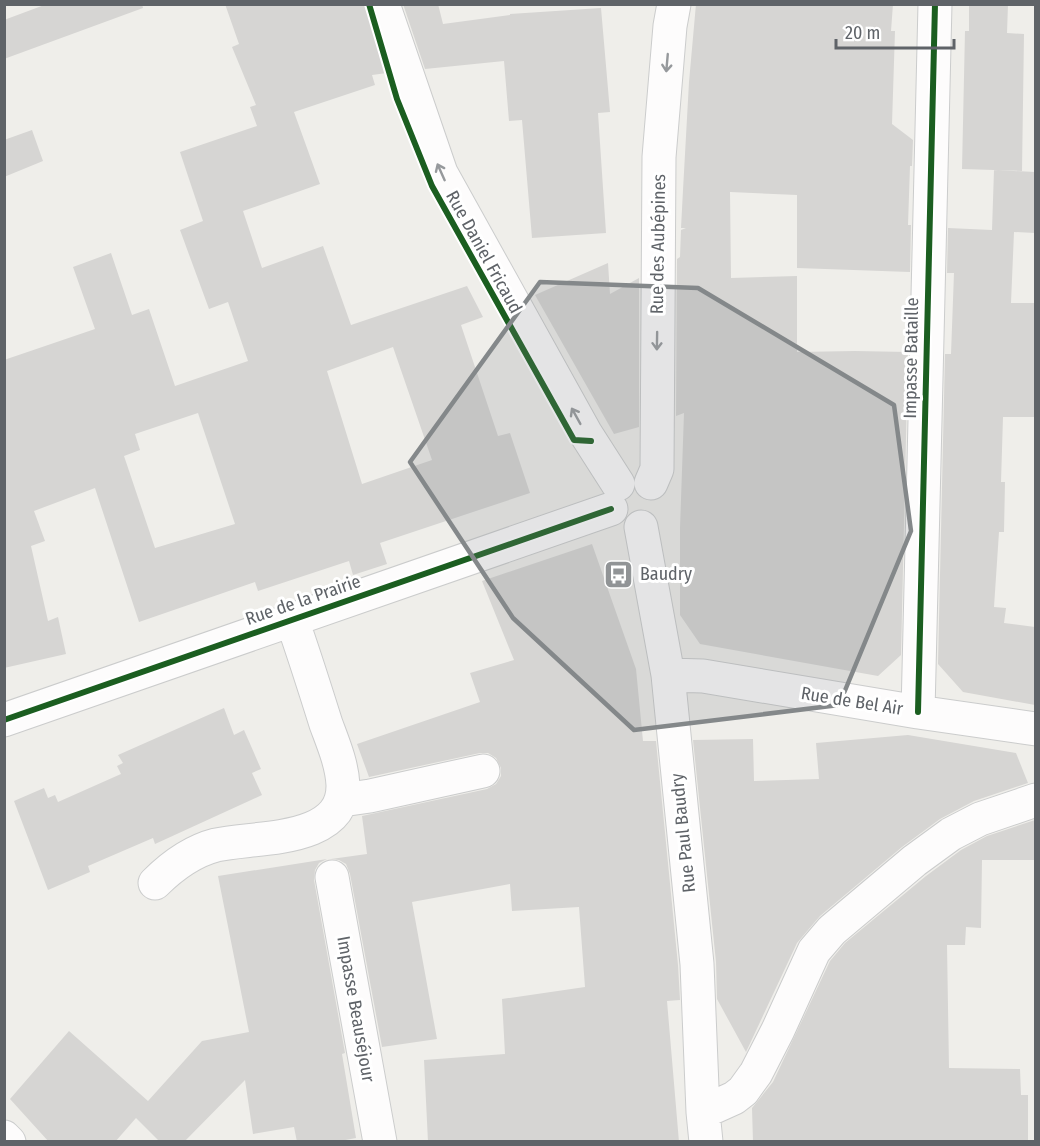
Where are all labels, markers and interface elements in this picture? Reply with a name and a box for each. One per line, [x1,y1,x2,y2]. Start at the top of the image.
scale bar [836,12,954,50]
text: 20 m [845,22,880,44]
one-way arrow [661,52,672,72]
one-way arrow [435,163,446,182]
street label: Rue des Aubépines [646,173,670,314]
street label: Rue Daniel Fricaud [441,187,527,317]
street label: Impasse Bataille [899,297,923,419]
one-way arrow [651,331,663,351]
one-way arrow [570,408,582,425]
bus stop icon: Baudry [603,558,635,590]
place label: Baudry [640,563,692,585]
street label: Rue de la Prairie [242,570,364,630]
street label: Rue de Bel Air [799,682,905,720]
street label: Rue Paul Baudry [666,772,700,894]
street label: Impasse Beauséjour [332,934,380,1085]

